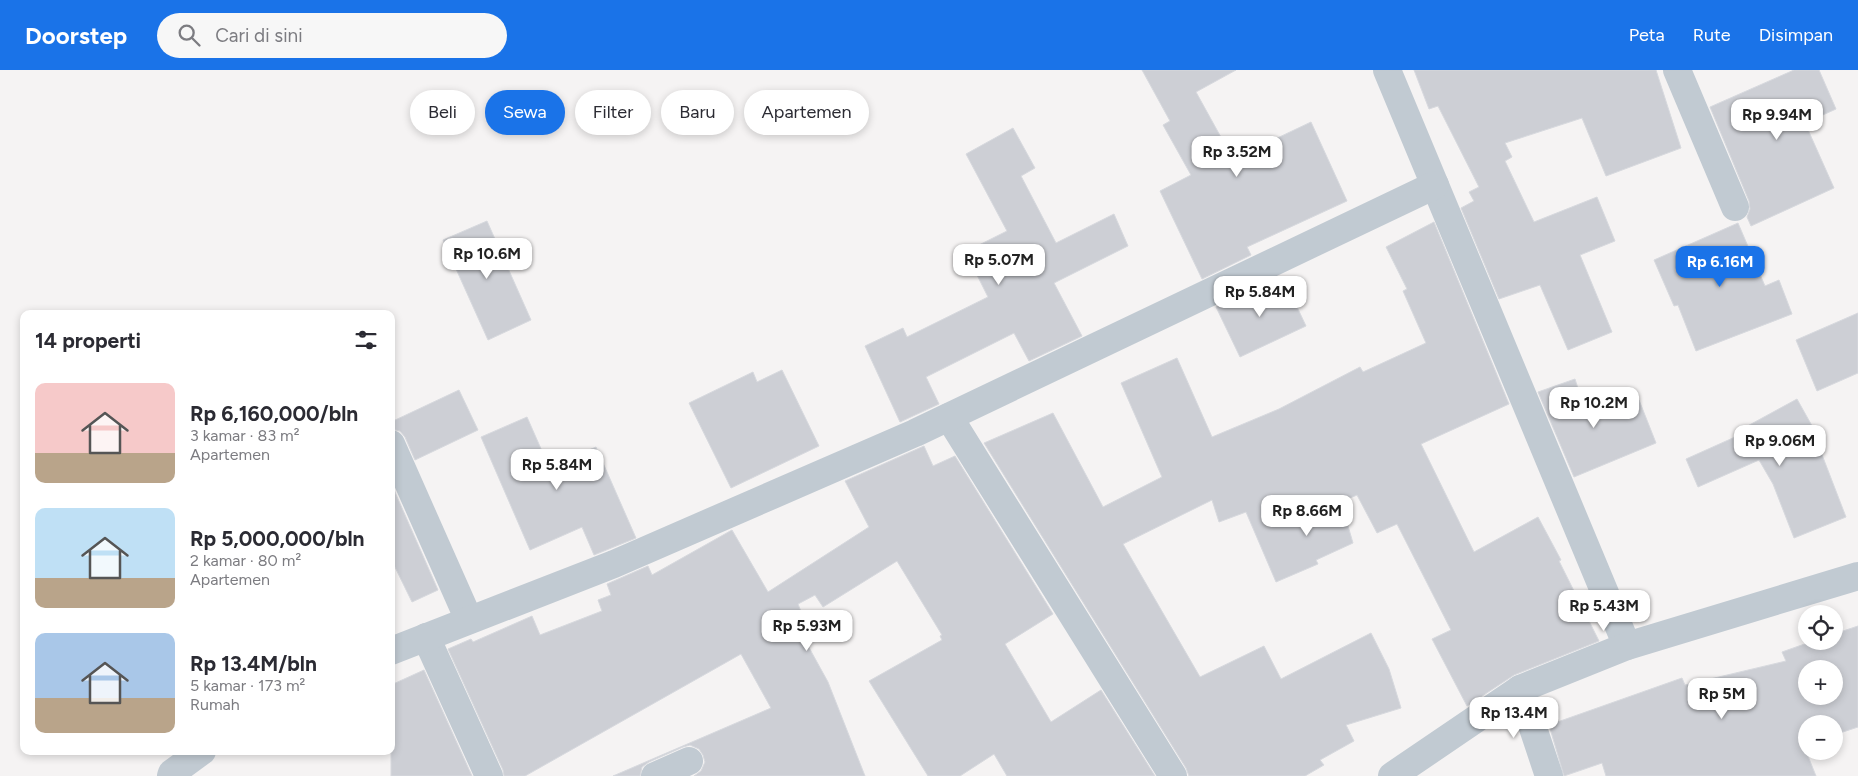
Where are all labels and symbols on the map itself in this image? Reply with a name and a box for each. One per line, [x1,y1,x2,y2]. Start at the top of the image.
pin: Rp 9.94M [1725,98,1829,141]
pin: Rp 3.52M [1185,136,1289,178]
pin: Rp 10.6M [435,238,539,280]
pin: Rp 5.07M [947,244,1051,286]
pin: Rp 6.16M [1668,246,1772,288]
pin: Rp 5.84M [1208,276,1312,318]
pin: Rp 10.2M [1542,386,1646,429]
pin: Rp 9.06M [1728,424,1832,467]
pin: Rp 5.84M [505,448,609,491]
pin: Rp 8.66M [1255,494,1359,537]
pin: Rp 5.43M [1552,590,1656,632]
pin: Rp 5.93M [755,610,859,652]
pin: Rp 5M [1687,678,1757,720]
pin: Rp 13.4M [1462,696,1566,739]

